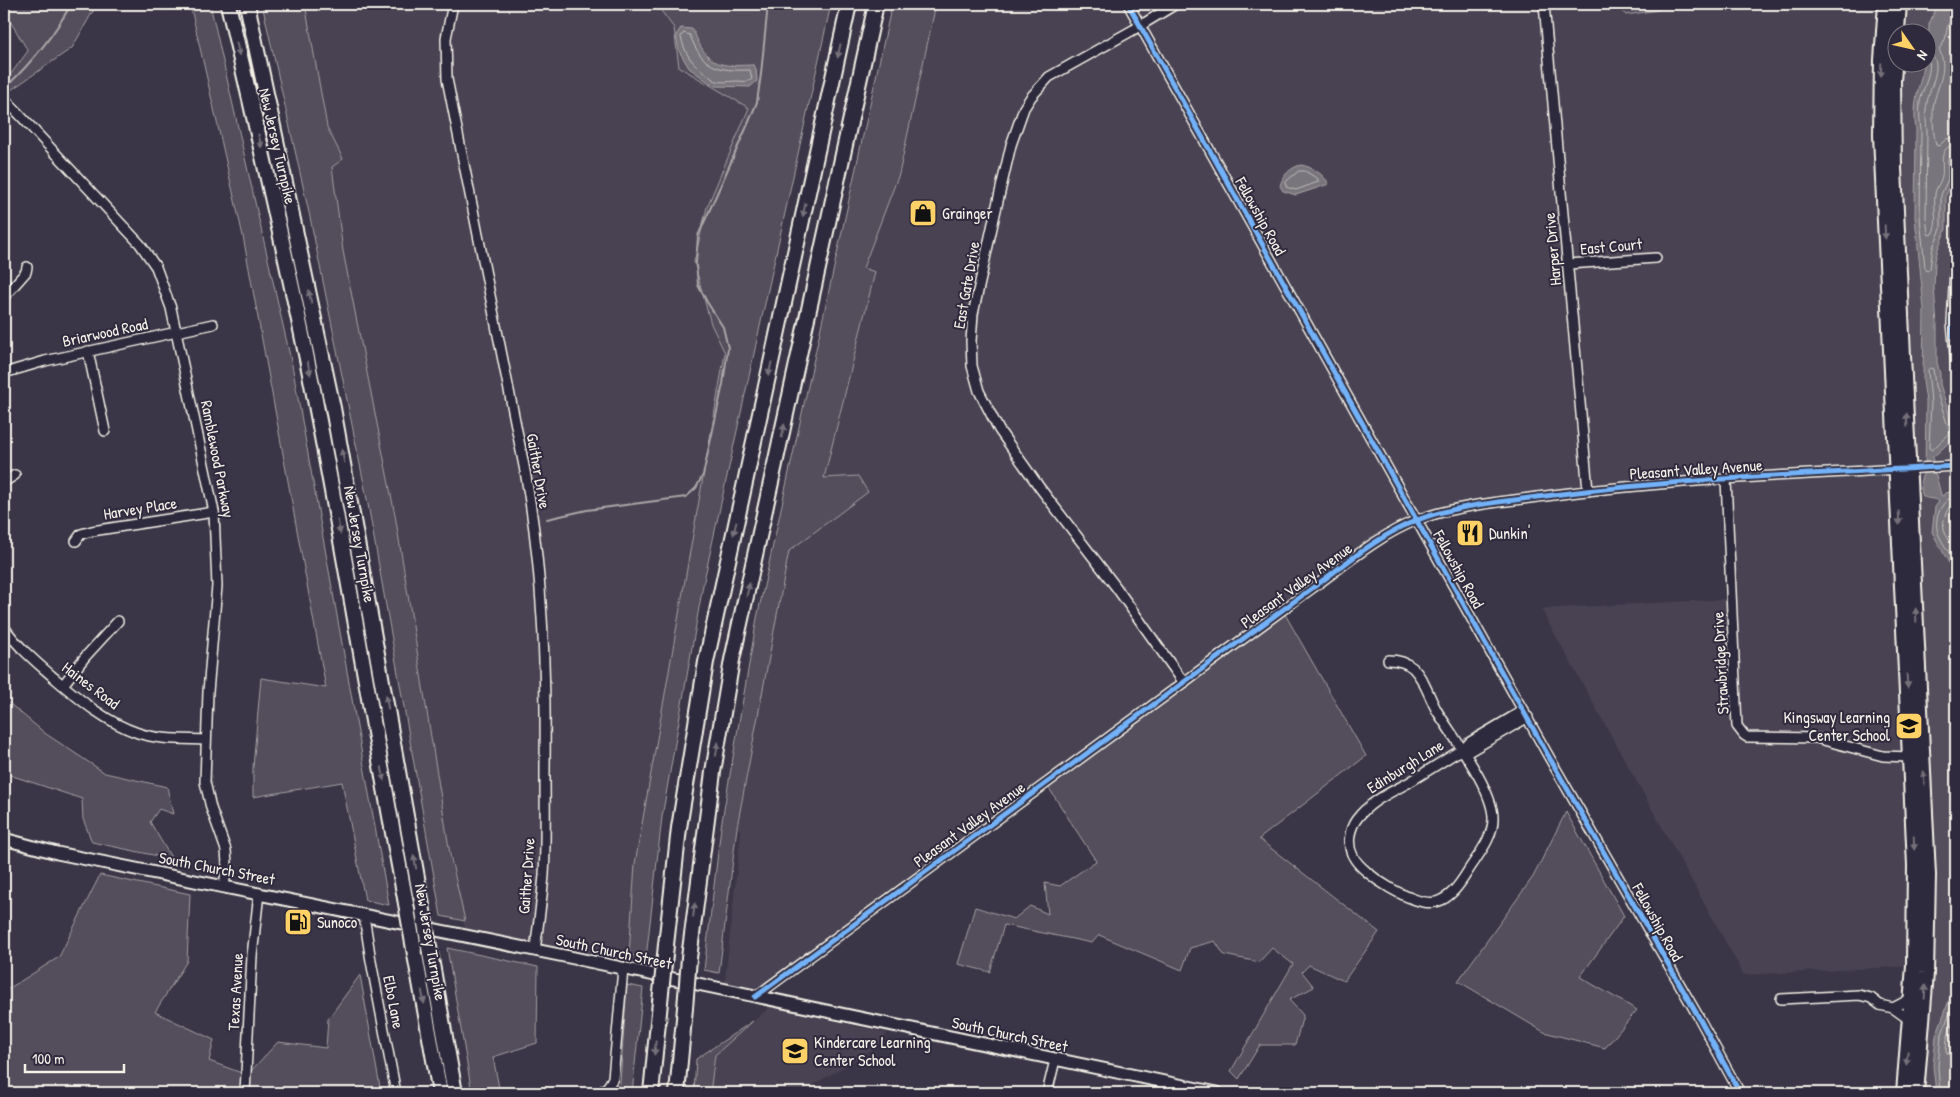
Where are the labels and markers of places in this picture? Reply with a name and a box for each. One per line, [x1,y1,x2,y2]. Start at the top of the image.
shop icon: Grainger [908,198,938,228]
place label: Grainger [942,202,993,224]
restaurant icon: Dunkin' [1455,518,1485,548]
place label: Dunkin' [1489,522,1530,544]
place label: Kingsway Learning Center School [1783,706,1891,746]
school or university icon: Kingsway Learning Center School [1894,711,1924,741]
fuel station icon: Sunoco [283,907,313,937]
place label: Sunoco [317,911,358,933]
place label: Kindercare Learning Center School [814,1031,931,1071]
school or university icon: Kindercare Learning Center School [780,1036,810,1066]

